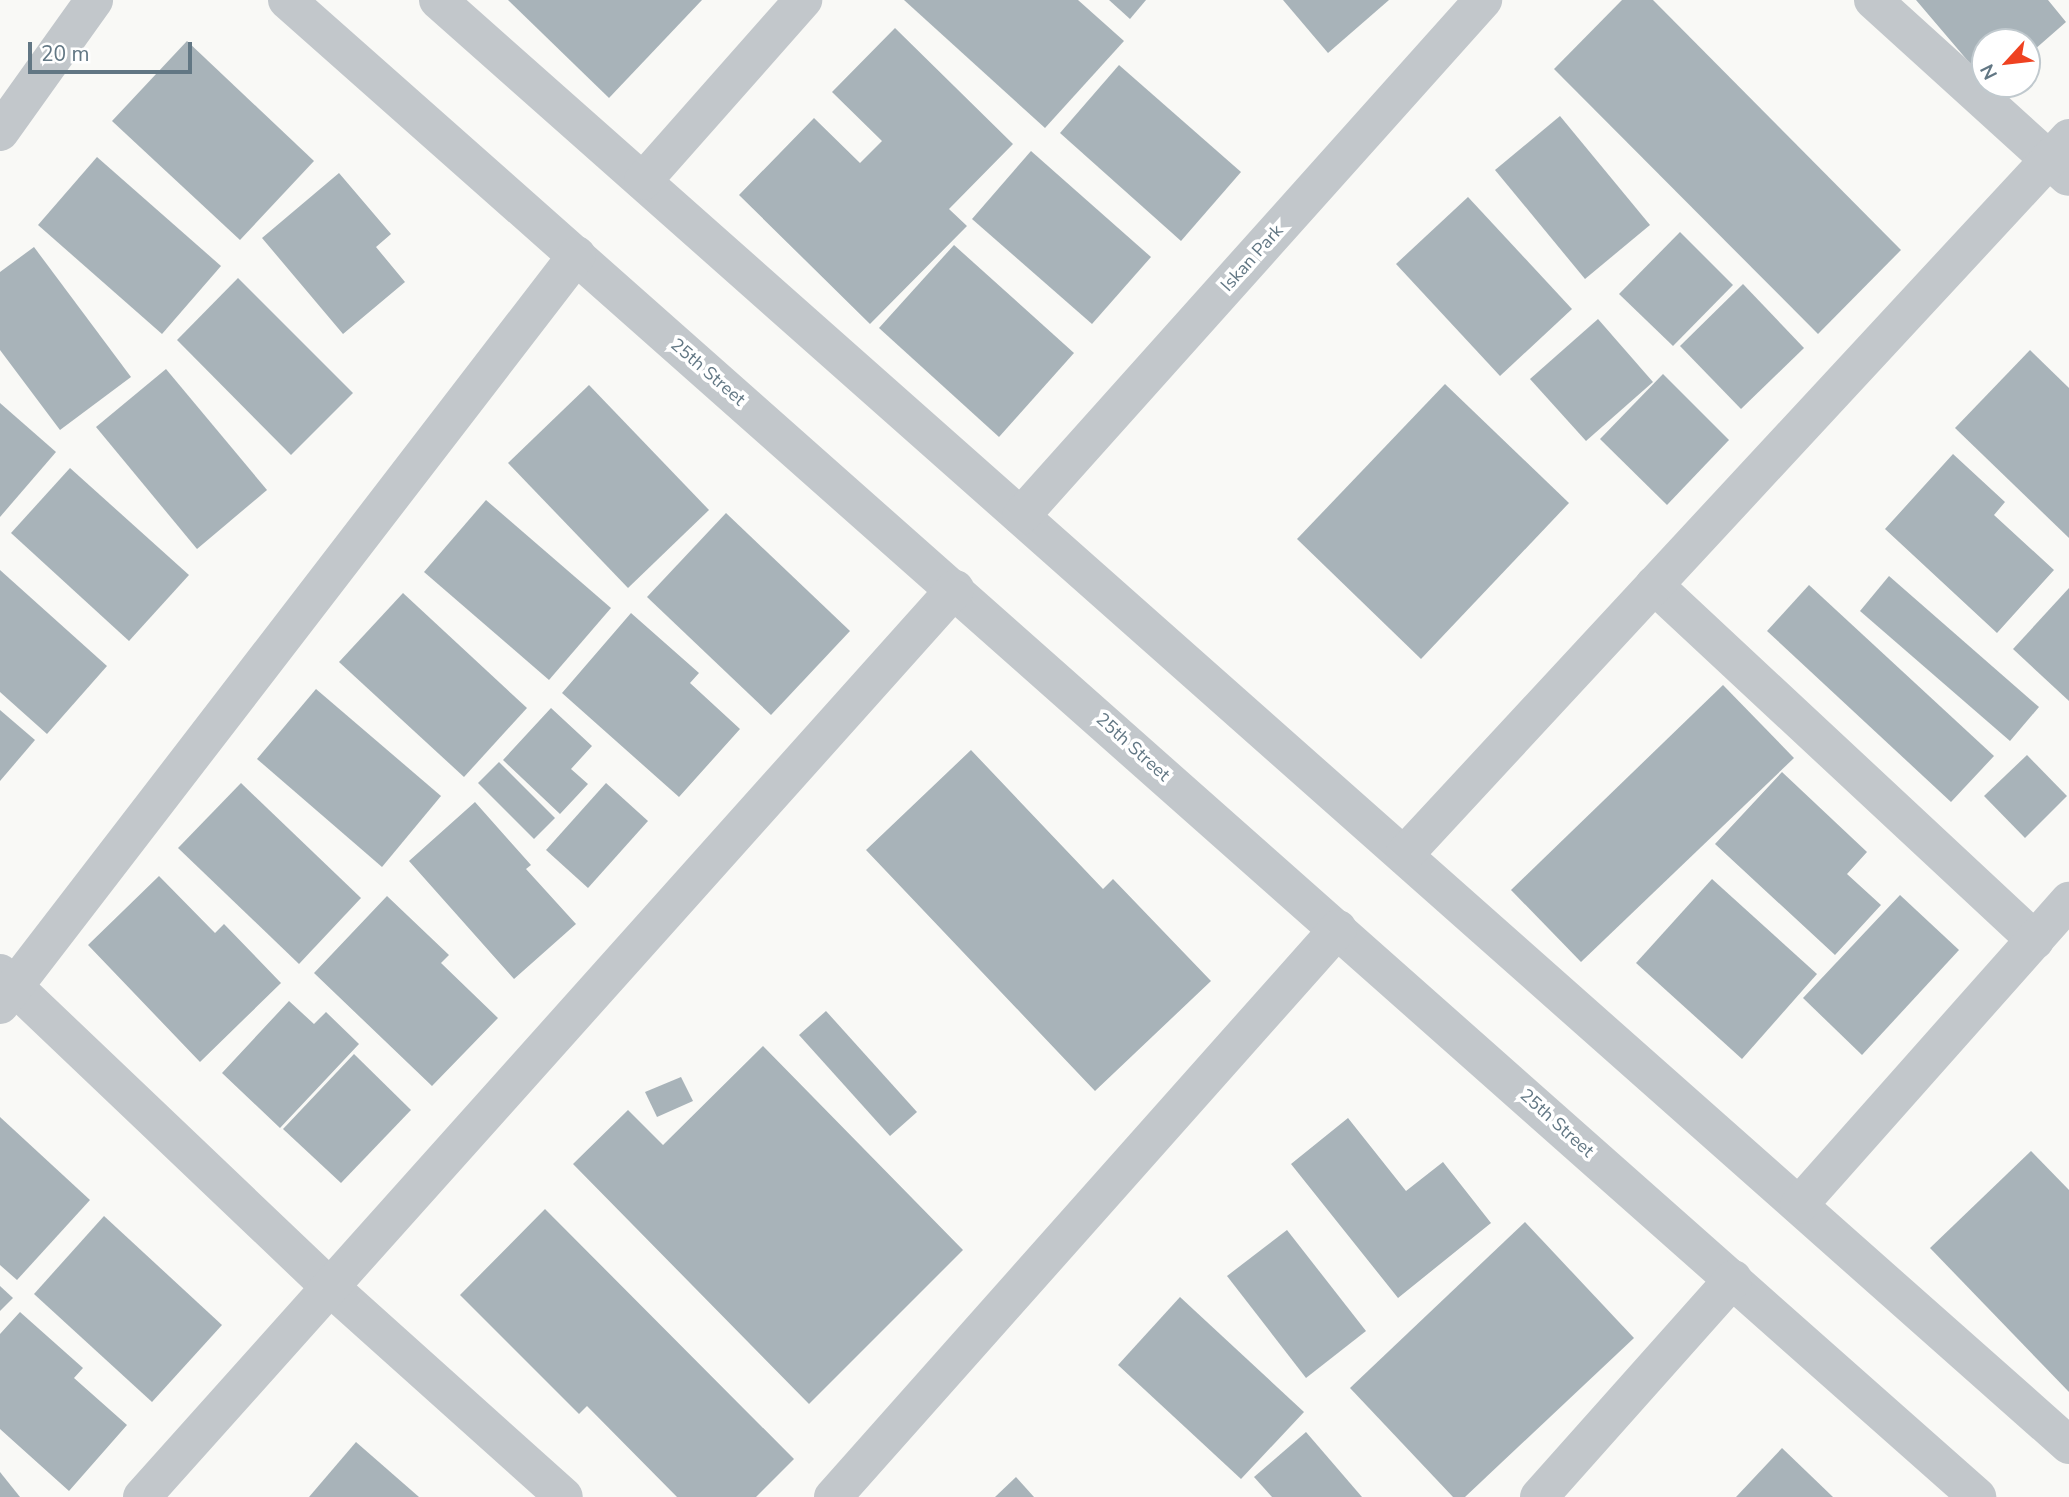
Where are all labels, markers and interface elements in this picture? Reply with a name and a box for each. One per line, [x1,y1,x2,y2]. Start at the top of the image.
scale bar [32,28,196,72]
north arrow [1971,28,2041,98]
text: 20 m [41,40,90,68]
text: N [1974,59,2004,84]
street label: Iskan Park [1216,220,1288,296]
street label: 25th Street [666,334,750,410]
street label: 25th Street [1092,708,1174,786]
street label: 25th Street [1516,1084,1598,1162]

